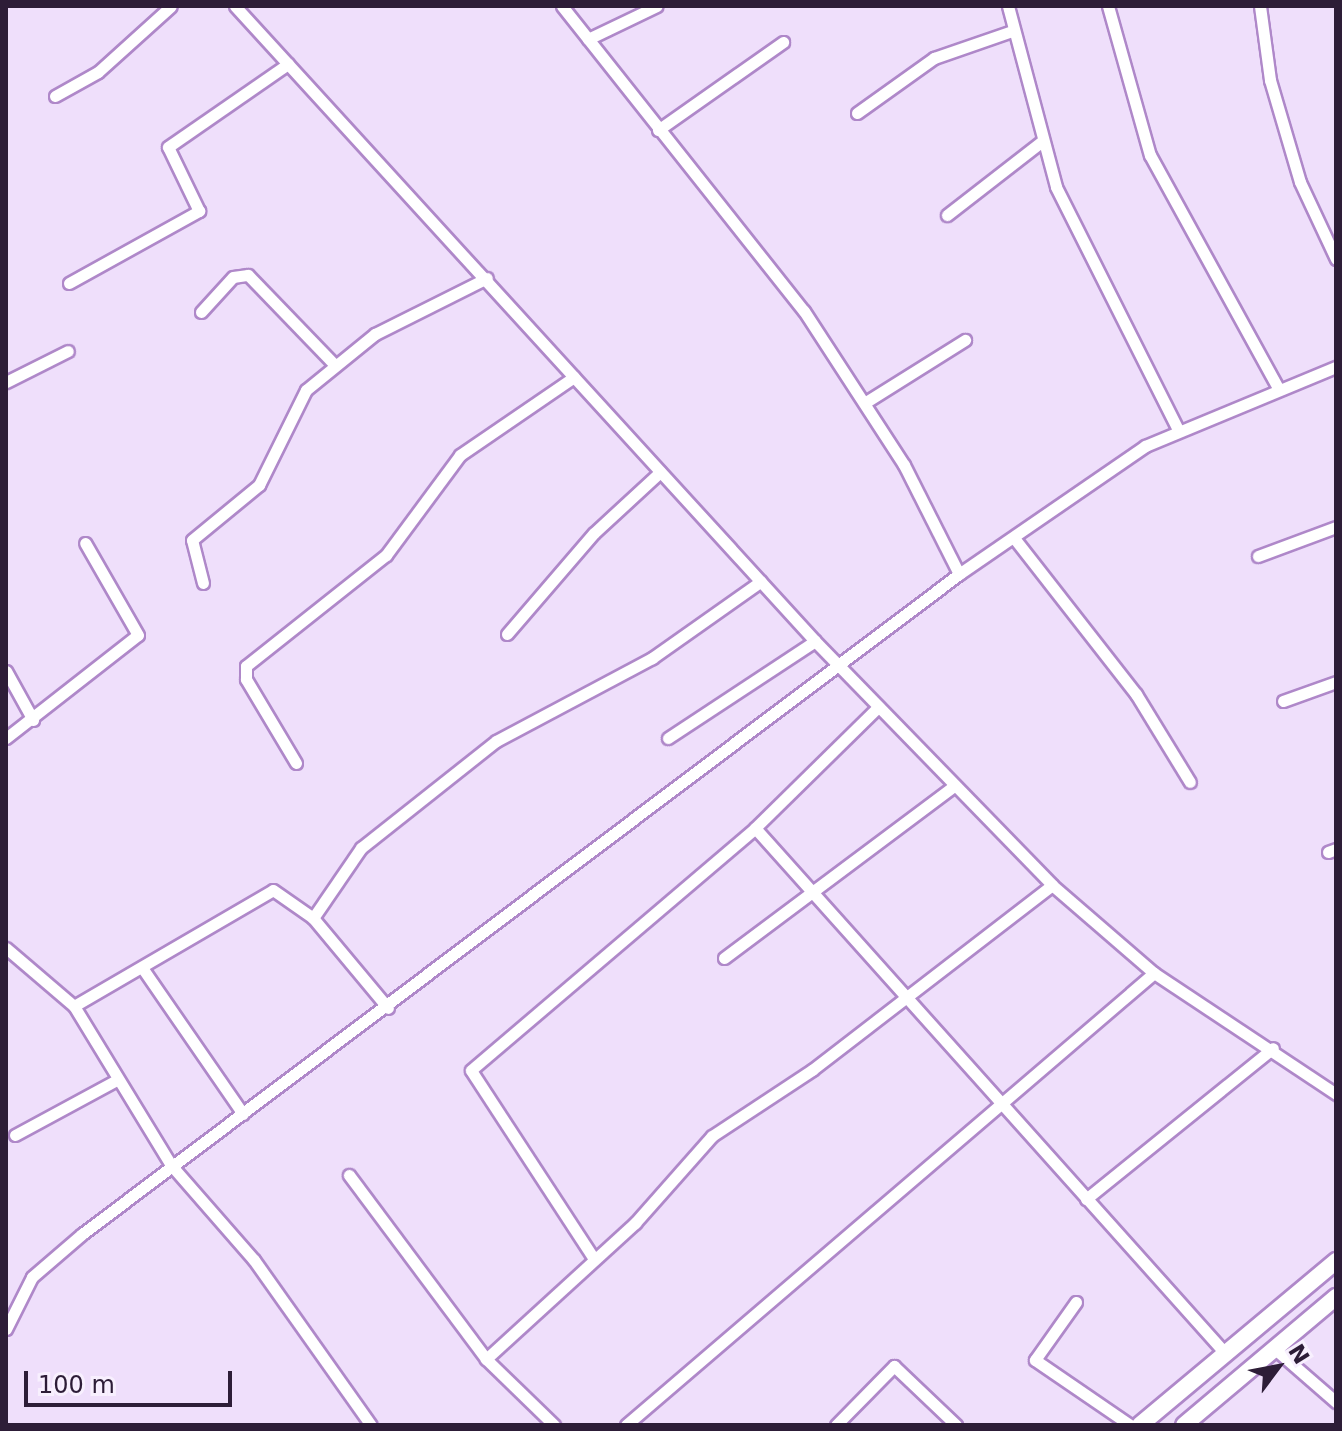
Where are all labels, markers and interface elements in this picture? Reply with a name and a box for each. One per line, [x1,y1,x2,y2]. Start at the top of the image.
north arrow [1238,1327,1318,1407]
text: N [1283,1340,1314,1368]
scale bar [28,1355,236,1405]
text: 100 m [38,1371,115,1399]

